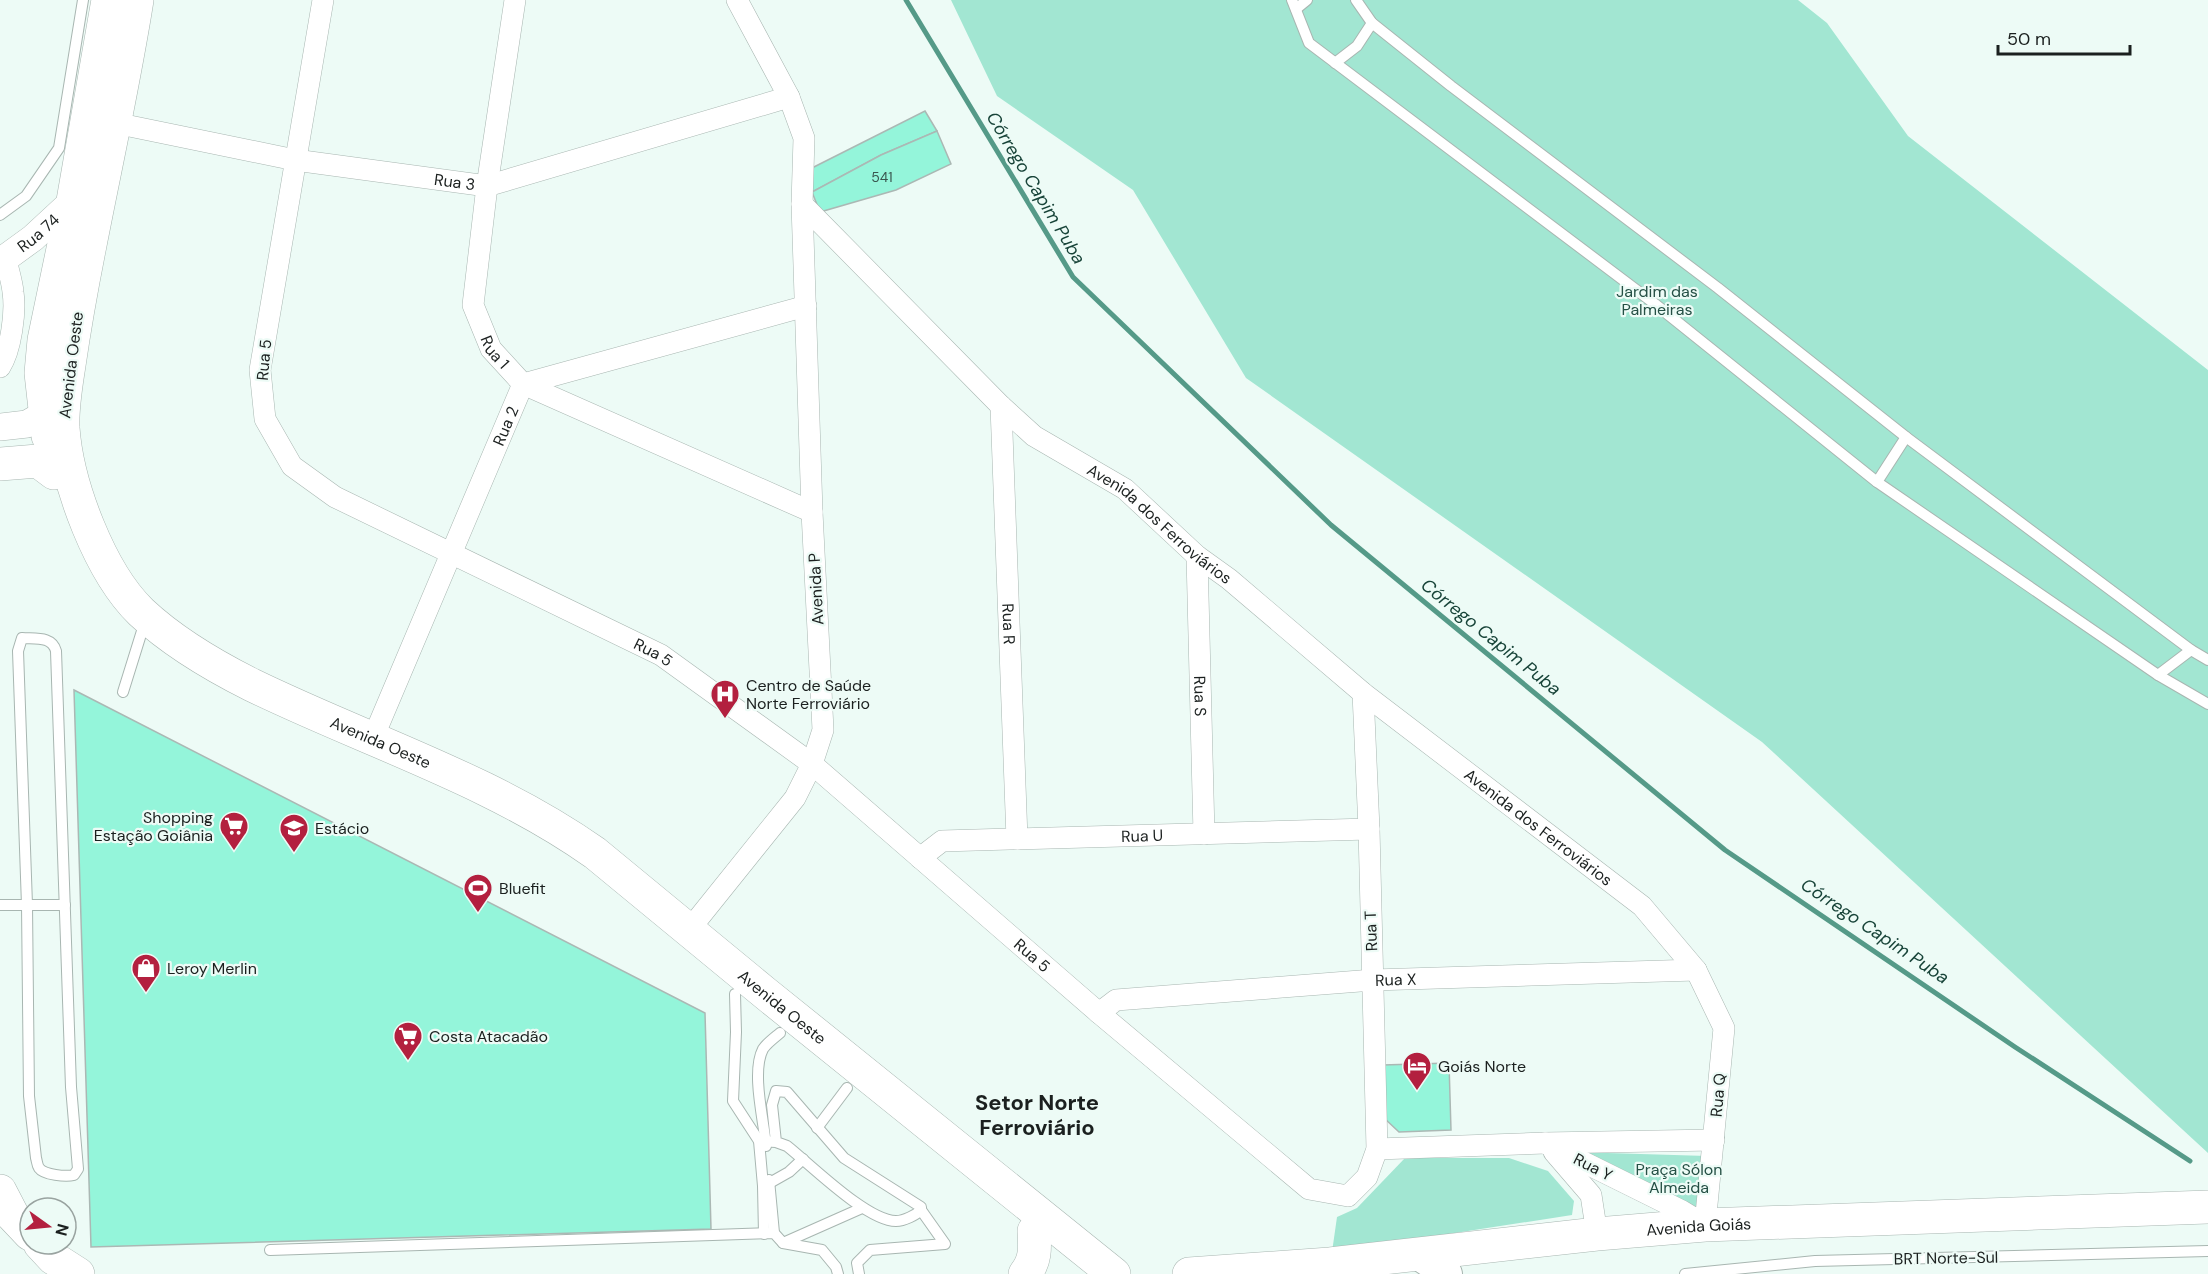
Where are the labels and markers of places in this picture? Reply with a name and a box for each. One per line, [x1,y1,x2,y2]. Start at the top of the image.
place label: Centro de Saúde Norte Ferroviário [746,675,871,714]
hospital icon: Centro de Saúde Norte Ferroviário [709,678,741,720]
place label: Shopping Estação Goiânia [94,807,213,846]
supermarket icon: Shopping Estação Goiânia [218,810,250,852]
school or university icon: Estácio [278,812,310,854]
place label: Estácio [315,818,369,839]
sports icon: Bluefit [462,872,494,914]
place label: Bluefit [499,878,546,899]
shop icon: Leroy Merlin [130,952,162,994]
place label: Leroy Merlin [167,958,257,979]
supermarket icon: Costa Atacadão [392,1020,424,1062]
place label: Costa Atacadão [429,1026,548,1047]
hotel icon: Goiás Norte [1401,1050,1433,1092]
place label: Goiás Norte [1438,1056,1526,1077]

